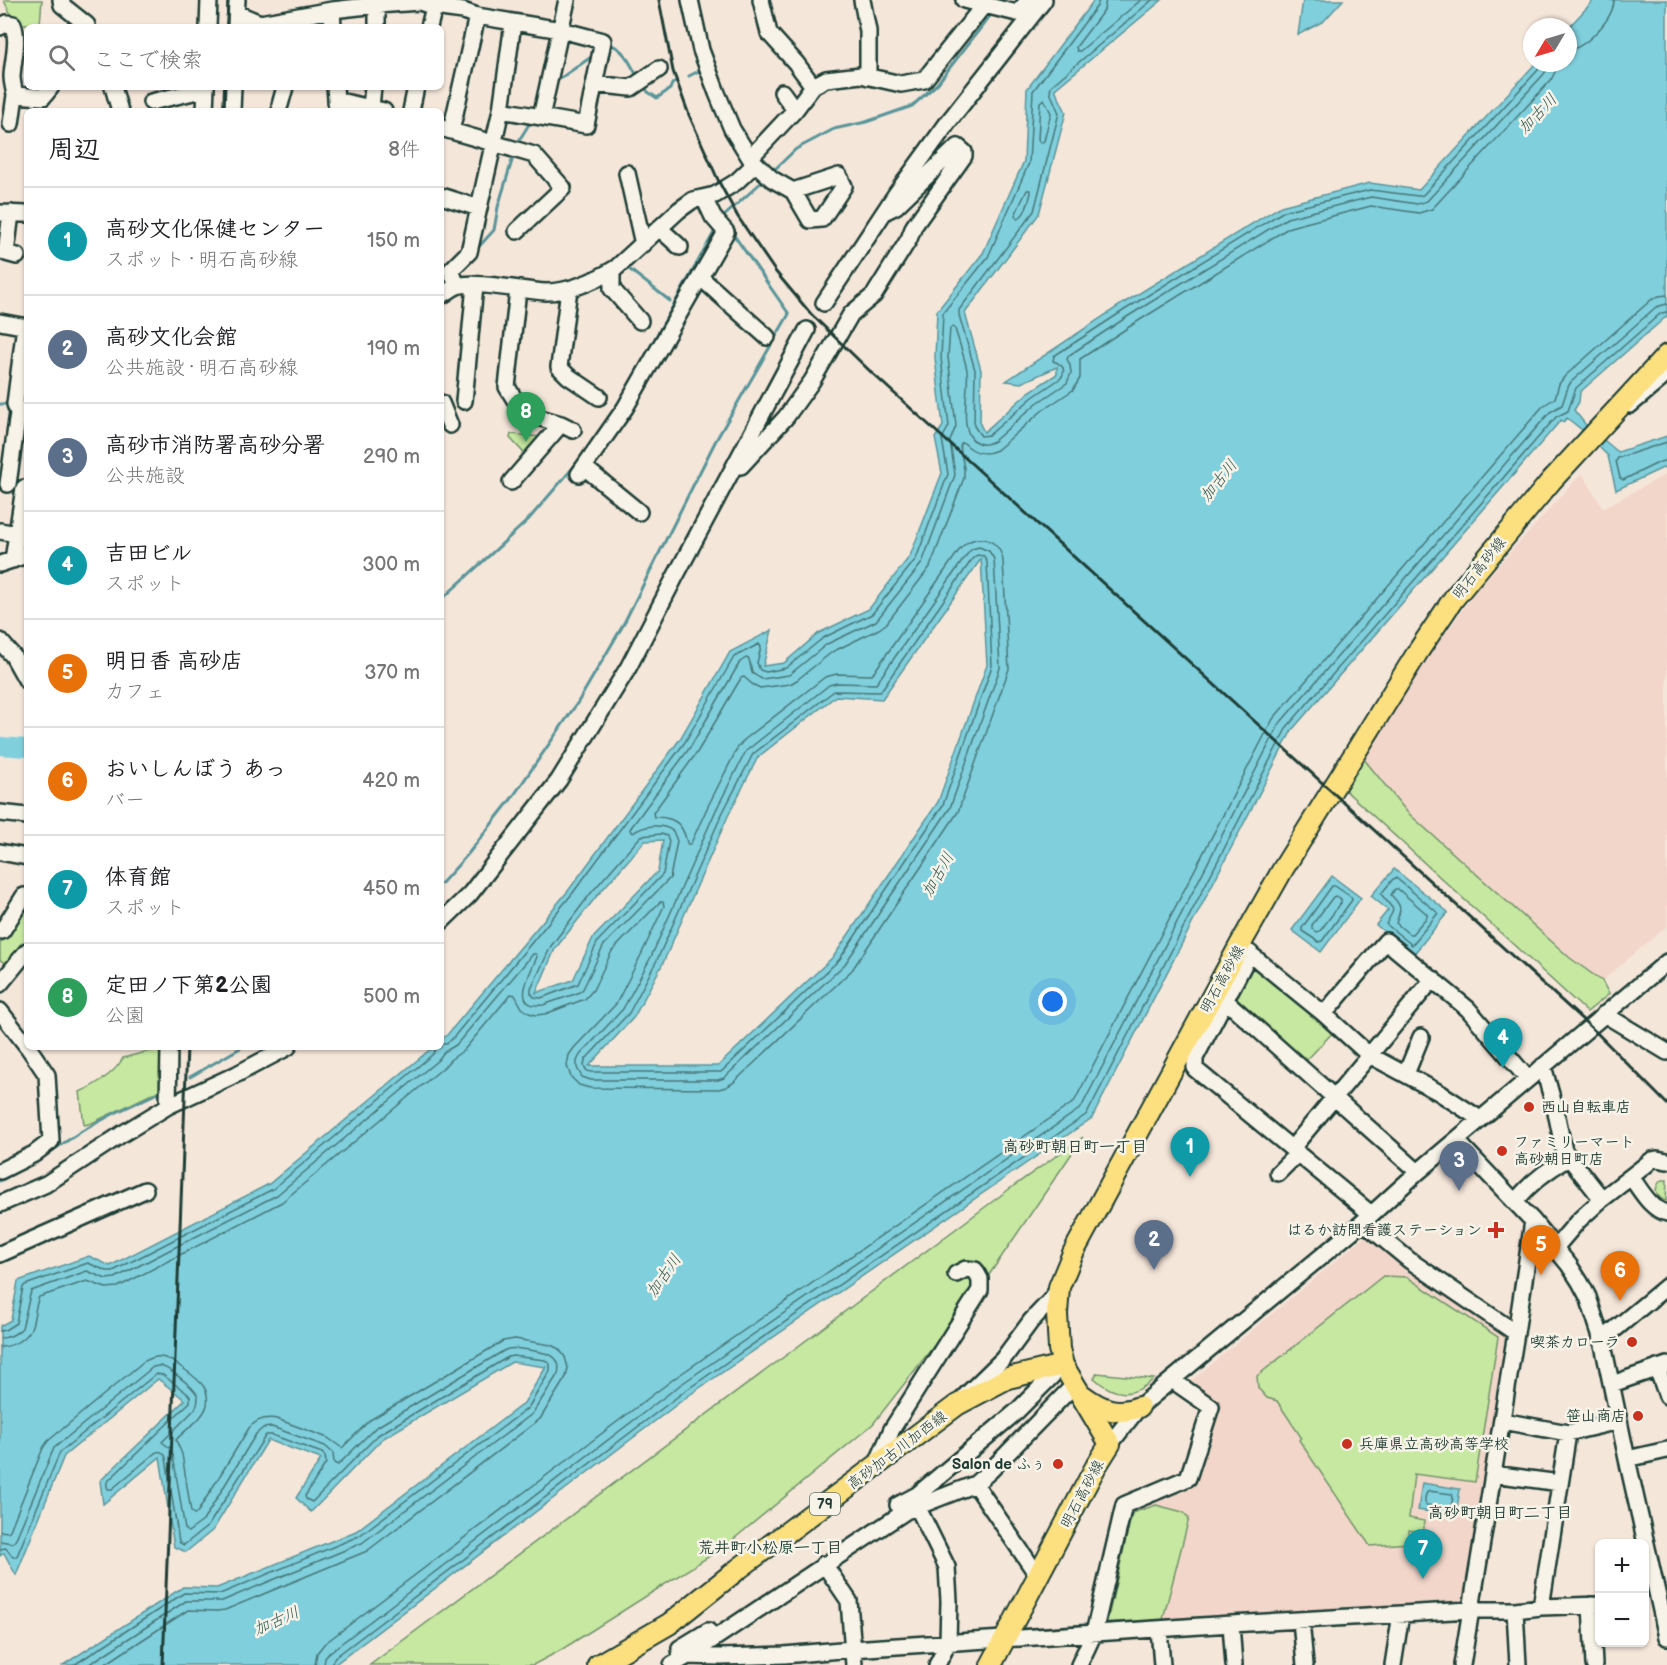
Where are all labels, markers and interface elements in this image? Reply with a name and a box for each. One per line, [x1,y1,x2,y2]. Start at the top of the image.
north arrow [1523,18,1577,72]
search box [24,24,444,90]
icon: search [45,41,78,74]
text: ここで検索 [93,47,203,74]
water label: 加古川 [1515,90,1562,138]
text: 周辺 [48,135,100,166]
text: 8件 [388,138,420,162]
text: 高砂文化保健センター [105,216,325,243]
text: 1 [63,229,72,253]
text: 150 m [367,229,420,253]
text: スポット · 明石高砂線 [105,248,298,272]
text: 高砂文化会館 [105,324,237,351]
text: 2 [62,337,73,361]
text: 190 m [367,337,420,361]
text: 公共施設 · 明石高砂線 [105,356,298,380]
pin: 8 [506,392,546,442]
text: 高砂市消防署高砂分署 [105,432,325,459]
text: 3 [62,445,73,469]
text: 290 m [363,445,420,469]
water label: 加古川 [1197,456,1242,506]
text: 公共施設 [105,464,185,488]
street label: 明石高砂線 [1448,533,1510,603]
text: 吉田ビル [105,540,193,567]
text: 4 [62,553,73,577]
text: 300 m [362,553,420,577]
text: スポット [105,572,185,596]
text: 明日香 高砂店 [105,648,243,675]
text: 5 [62,661,73,685]
text: 370 m [364,661,420,685]
text: カフェ [105,680,165,704]
text: おいしんぼう あっ [105,756,287,783]
text: 6 [61,769,74,793]
text: 420 m [362,769,420,793]
text: バー [105,788,145,812]
water label: 加古川 [918,849,959,900]
text: 体育館 [105,864,171,891]
text: 7 [62,877,73,901]
text: 450 m [363,877,420,901]
text: スポット [105,896,185,920]
street label: 明石高砂線 [1196,942,1249,1017]
text: 定田ノ下第2公園 [105,972,272,999]
text: 8 [61,985,74,1009]
text: 500 m [363,985,420,1009]
your location [1038,987,1067,1016]
text: 公園 [105,1004,145,1028]
pin: 4 [1484,1018,1522,1068]
place label: 西山自転車店 [1541,1098,1631,1117]
marker: 西山自転車店 [1522,1100,1536,1114]
pin: 1 [1170,1128,1210,1177]
place label: ファミリーマート 高砂朝日町店 [1514,1133,1635,1169]
district label: 高砂町朝日町一丁目 [1003,1138,1147,1157]
pin: 3 [1440,1142,1478,1191]
marker: ファミリーマート 高砂朝日町店 [1495,1144,1509,1158]
pin: 2 [1134,1220,1174,1270]
place label: はるか訪問看護ステーション [1287,1221,1482,1240]
marker: はるか訪問看護ステーション [1487,1221,1505,1239]
pin: 5 [1522,1226,1560,1275]
water label: 加古川 [643,1251,686,1301]
pin: 6 [1600,1252,1640,1301]
place label: 喫茶カローラ [1530,1333,1620,1352]
marker: 喫茶カローラ [1625,1335,1639,1349]
street label: 高砂加古川加西線 [844,1407,951,1494]
place label: 笹山商店 [1566,1407,1626,1426]
marker: 笹山商店 [1631,1409,1645,1423]
place label: 兵庫県立高砂高等学校 [1359,1435,1509,1454]
marker: 兵庫県立高砂高等学校 [1340,1437,1354,1451]
place label: Salon de ふぅ [952,1455,1046,1474]
marker: Salon de ふぅ [1051,1457,1065,1471]
street label: 明石高砂線 [1056,1457,1108,1532]
road number: 79 [810,1493,840,1515]
district label: 高砂町朝日町二丁目 [1428,1504,1572,1523]
pin: 7 [1404,1530,1442,1579]
district label: 荒井町小松原一丁目 [698,1539,842,1558]
map controls [1595,1539,1649,1647]
button: + [1595,1539,1649,1593]
button: − [1595,1593,1649,1647]
water label: 加古川 [251,1603,302,1640]

